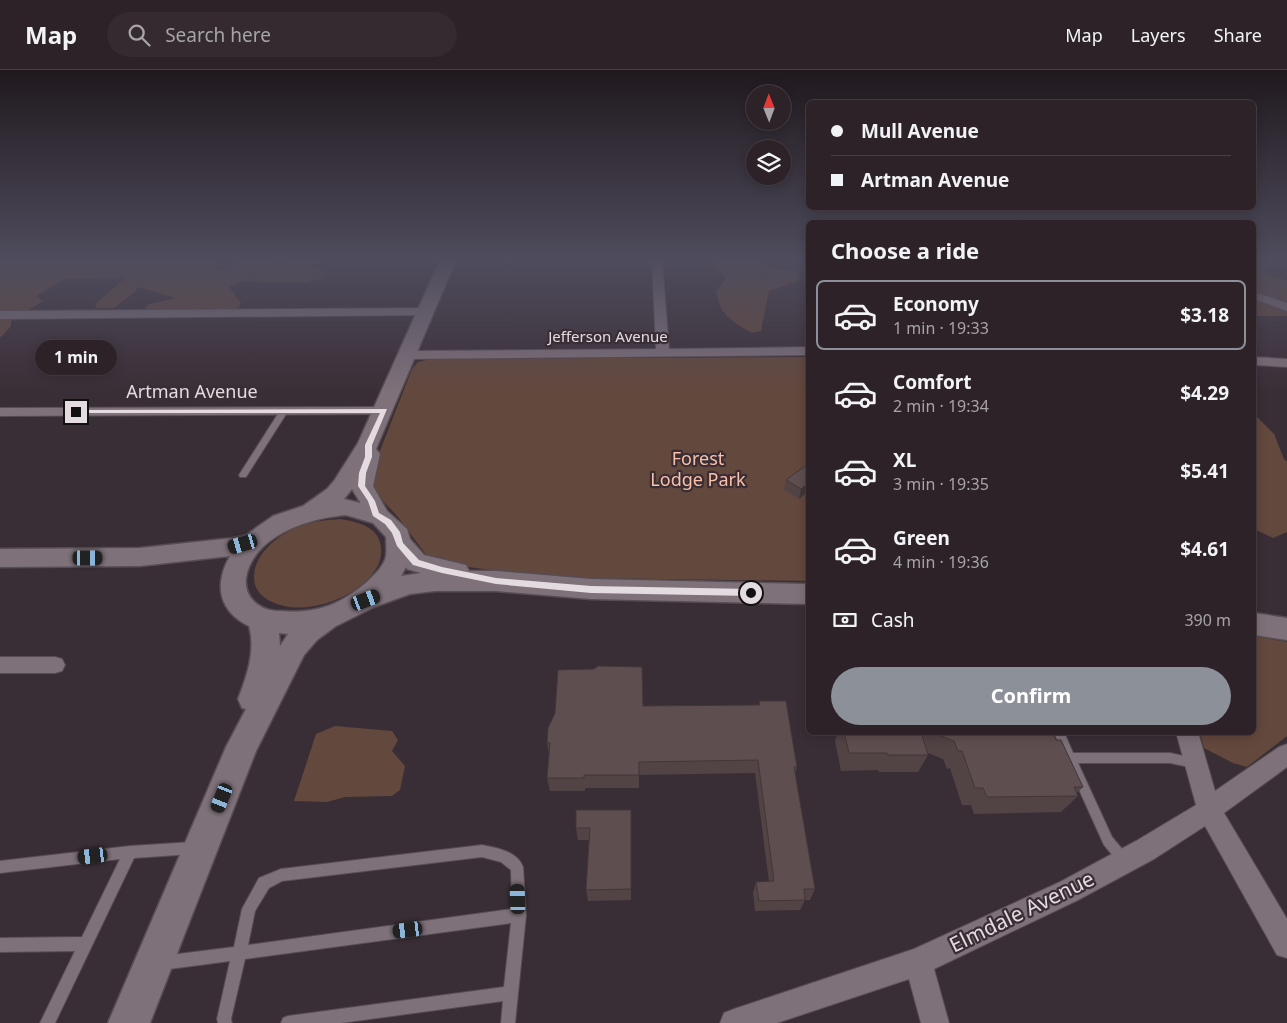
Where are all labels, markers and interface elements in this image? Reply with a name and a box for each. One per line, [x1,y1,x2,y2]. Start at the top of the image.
search box [107,12,457,57]
text: Map [25,18,77,51]
icon: search [125,21,153,49]
text: Search here [165,22,271,48]
text: Map [1065,23,1103,47]
text: Layers [1131,23,1186,47]
text: Share [1214,23,1262,47]
north arrow [746,85,791,130]
map controls [746,85,791,185]
text: Mull Avenue [861,118,979,144]
button: layers [746,140,791,185]
text: Artman Avenue [861,167,1009,193]
text: Choose a ride [831,235,979,265]
text: Economy [893,291,979,317]
icon: car [833,293,878,338]
text: $3.18 [1180,302,1229,328]
text: 1 min · 19:33 [893,317,989,339]
street label: Jefferson Avenue [546,326,668,346]
callout: 1 min [35,340,117,374]
text: 1 min [54,346,98,368]
text: Comfort [893,369,972,395]
icon: car [833,371,878,416]
street label: Artman Avenue [126,379,258,403]
text: $4.29 [1180,380,1229,406]
text: 2 min · 19:34 [893,395,989,417]
route end [65,401,87,423]
park label: Forest Lodge Park [650,446,746,491]
text: XL [893,447,916,473]
icon: car [833,449,878,494]
text: $5.41 [1180,458,1229,484]
text: 3 min · 19:35 [893,473,989,495]
text: Green [893,525,950,551]
icon: car [833,527,878,572]
car [226,533,259,555]
text: $4.61 [1180,536,1229,562]
car [73,551,103,566]
text: 4 min · 19:36 [893,551,989,573]
route start [740,582,762,604]
car [349,588,382,612]
icon: cash [831,606,859,634]
text: Cash [871,607,915,633]
text: 390 m [1184,609,1231,631]
button: Confirm [831,667,1231,725]
car [209,781,234,815]
car [77,847,108,865]
street label: Elmdale Avenue [944,864,1099,958]
car [509,884,526,914]
car [392,921,423,939]

